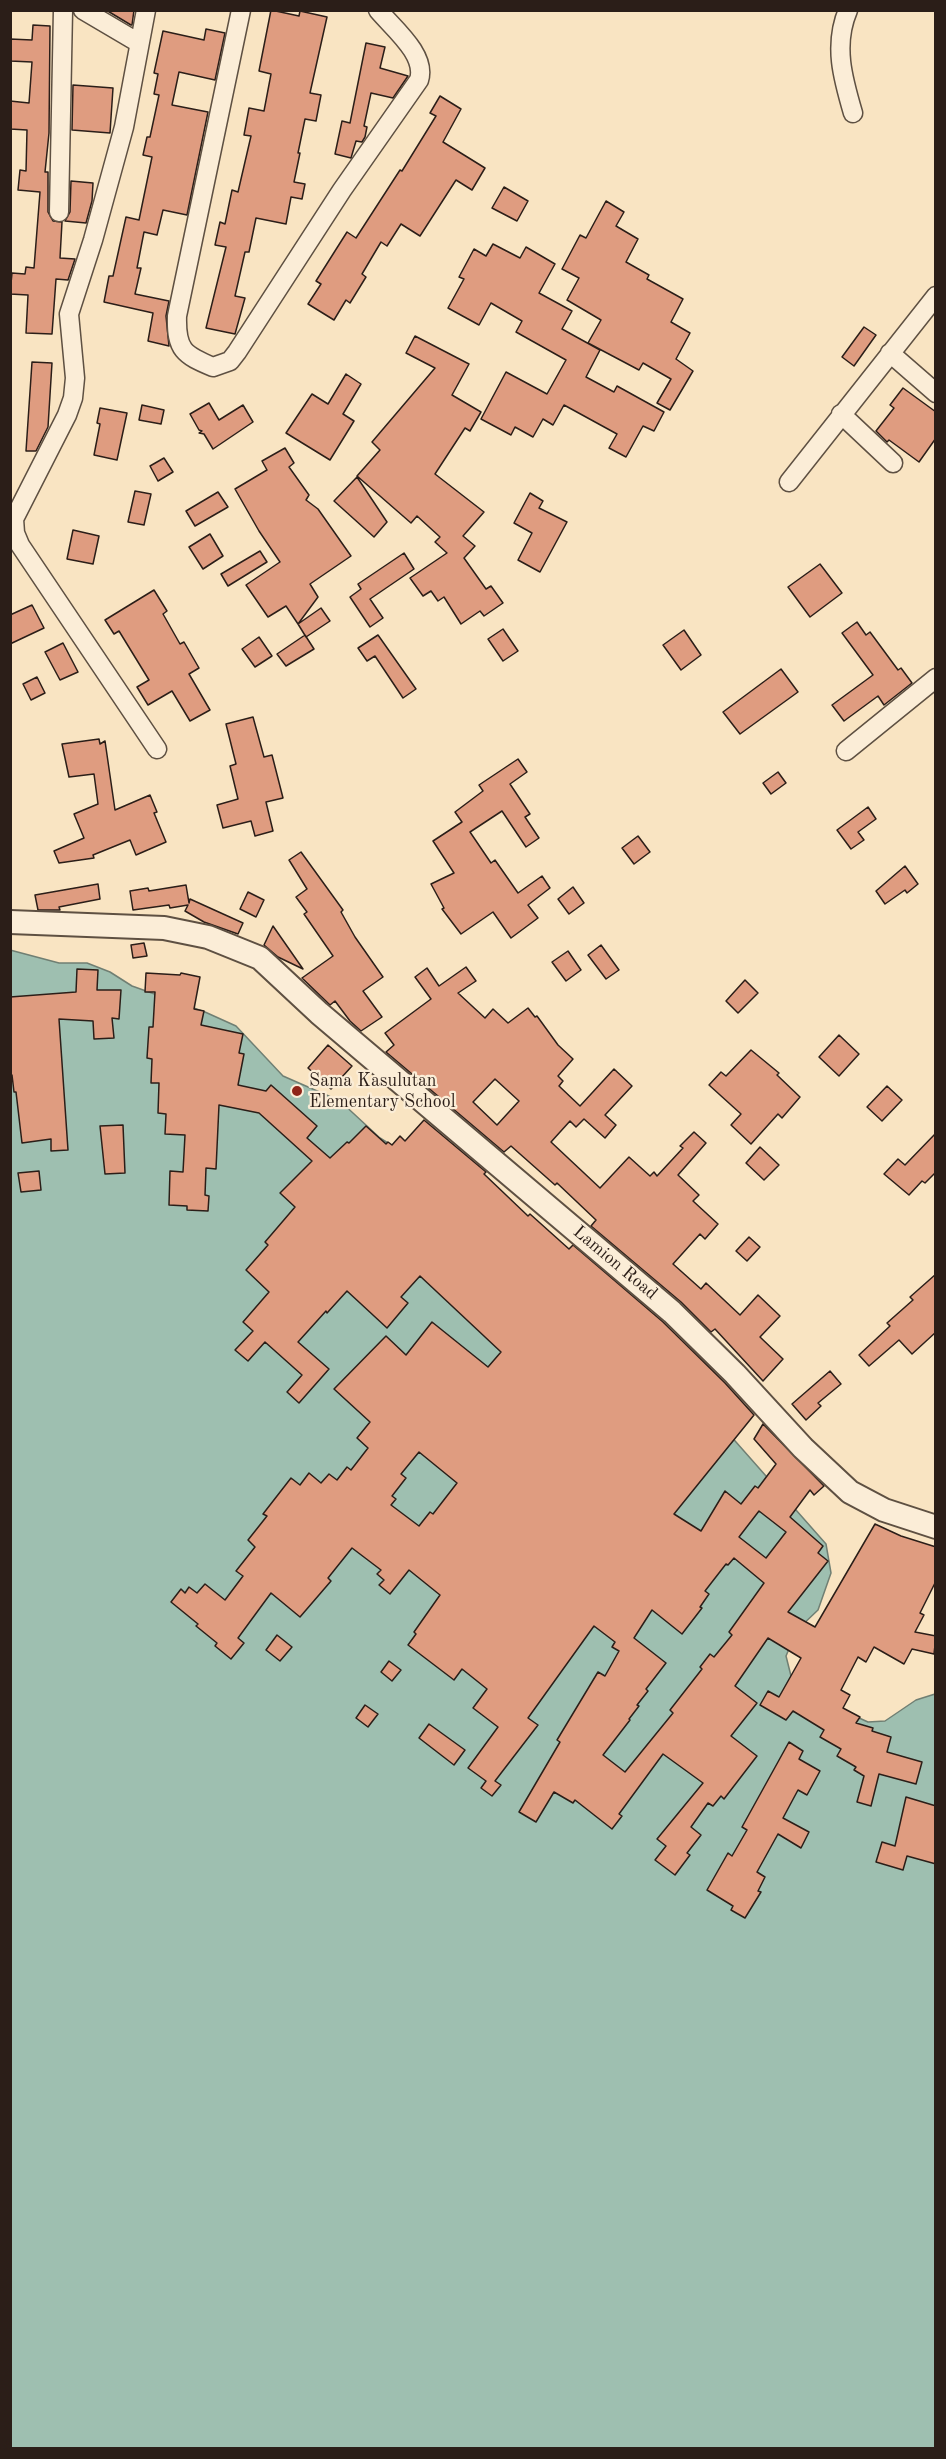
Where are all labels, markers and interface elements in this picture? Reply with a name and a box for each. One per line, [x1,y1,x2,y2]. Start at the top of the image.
place label: Sama Kasulutan Elementary School [309,1070,456,1112]
marker: Sama Kasulutan Elementary School [290,1084,304,1098]
street label: Lamion Road [568,1221,662,1305]

